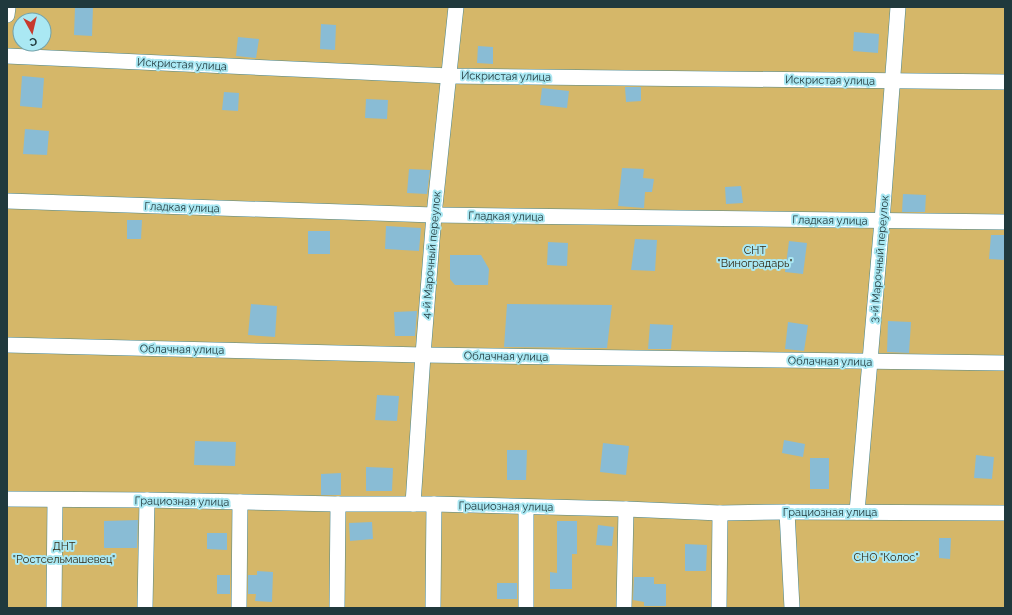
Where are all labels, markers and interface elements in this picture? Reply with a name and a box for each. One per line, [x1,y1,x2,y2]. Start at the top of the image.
north arrow [12,12,52,52]
text: С [28,34,38,48]
street label: Искристая улица [137,56,227,73]
street label: Искристая улица [461,69,551,84]
street label: Искристая улица [785,73,875,88]
street label: 4-й Марочный переулок [419,190,444,319]
street label: 3-й Марочный переулок [867,194,892,323]
street label: Гладкая улица [144,200,220,215]
street label: Гладкая улица [468,209,544,224]
street label: Гладкая улица [792,213,868,228]
park label: СНТ "Виноградарь" [717,244,793,270]
street label: Облачная улица [140,342,224,357]
street label: Облачная улица [464,349,548,364]
street label: Облачная улица [788,354,872,369]
street label: Грациозная улица [135,494,229,509]
street label: Грациозная улица [459,499,553,514]
street label: Грациозная улица [783,506,877,519]
park label: ДНТ "Ростсельмашевец" [13,540,115,566]
park label: СНО "Колос" [854,551,918,564]

